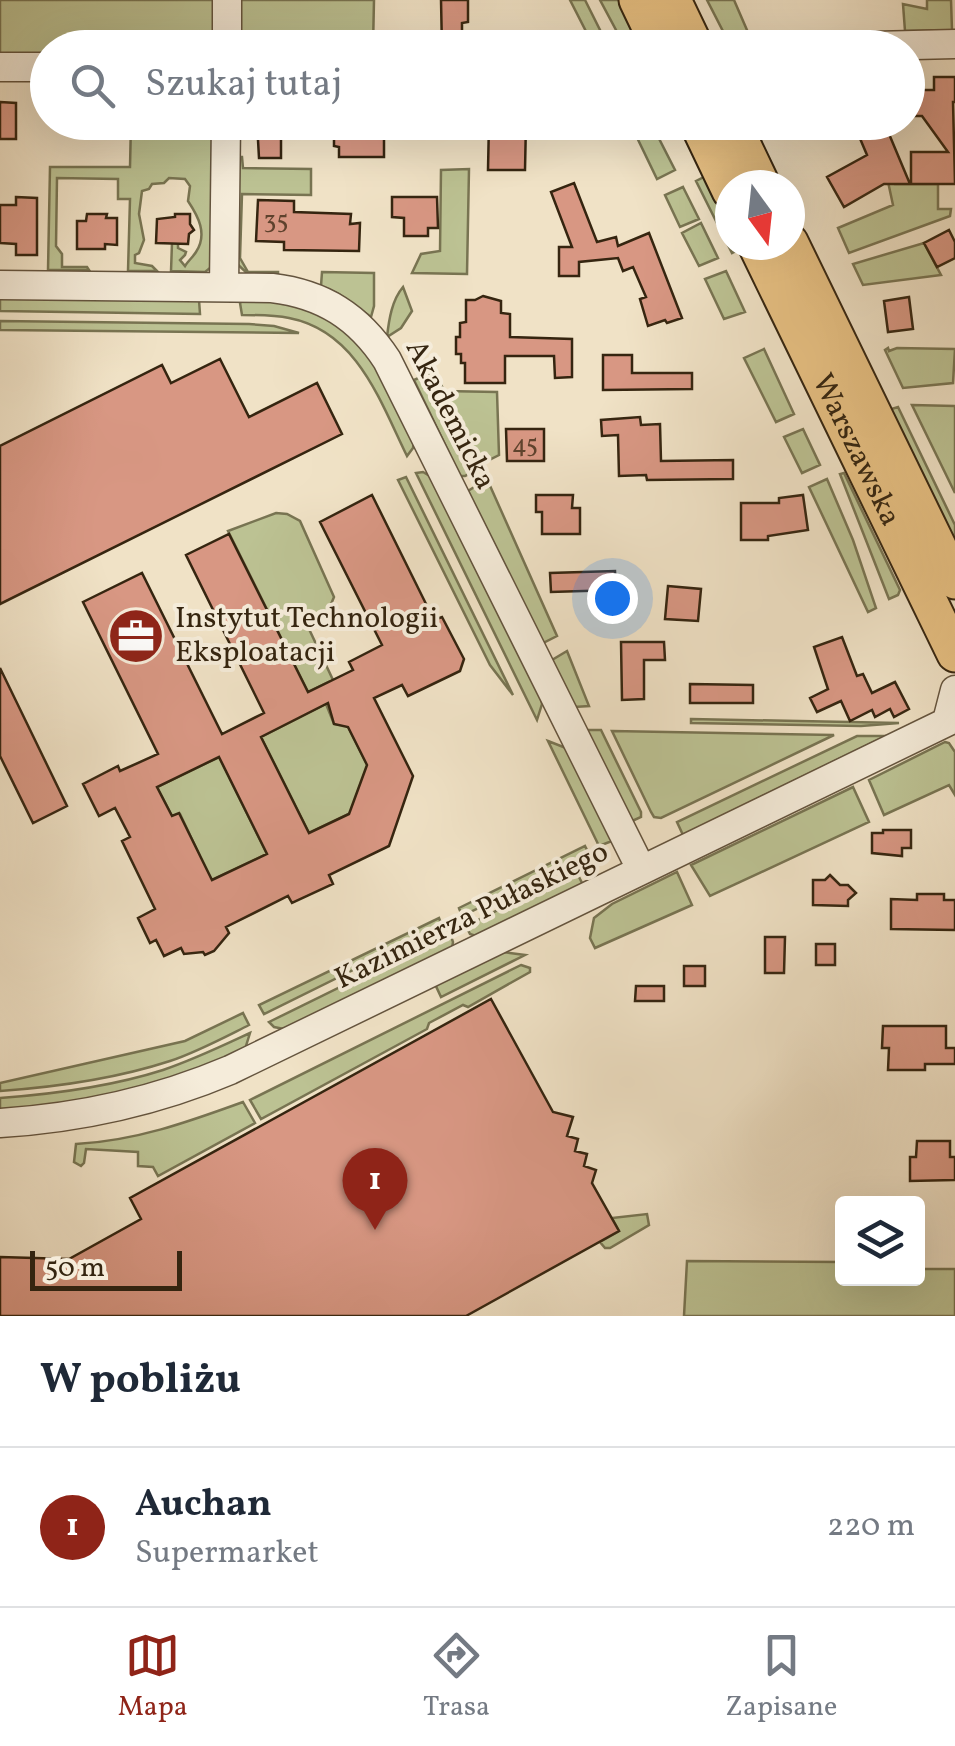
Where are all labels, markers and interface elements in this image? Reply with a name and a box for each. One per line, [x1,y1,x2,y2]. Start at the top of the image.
search box [30,30,925,140]
icon: search [65,58,120,113]
text: Szukaj tutaj [145,59,342,112]
north arrow [715,170,805,260]
house number: 35 [264,204,288,239]
street label: Akademicka [394,333,506,497]
street label: Warszawska [801,367,911,533]
house number: 45 [512,428,538,463]
your location [587,573,638,624]
place label: Instytut Technologii Eksploatacji [175,598,438,674]
office icon: Instytut Technologii Eksploatacji [106,606,166,666]
street label: Kazimierza Pułaskiego [328,831,616,1001]
pin: 1 [342,1148,408,1230]
map controls [835,1196,925,1286]
button: layers [835,1196,925,1286]
scale bar [30,1246,182,1290]
text: 50 m [45,1249,105,1288]
text: W pobliżu [40,1352,241,1411]
text: Auchan [135,1479,272,1532]
text: 1 [66,1505,79,1549]
text: 220 m [827,1505,915,1549]
text: Supermarket [135,1532,319,1576]
tab: Mapa [118,1628,188,1727]
tab: Trasa [423,1628,490,1727]
tab: Zapisane [725,1628,837,1727]

